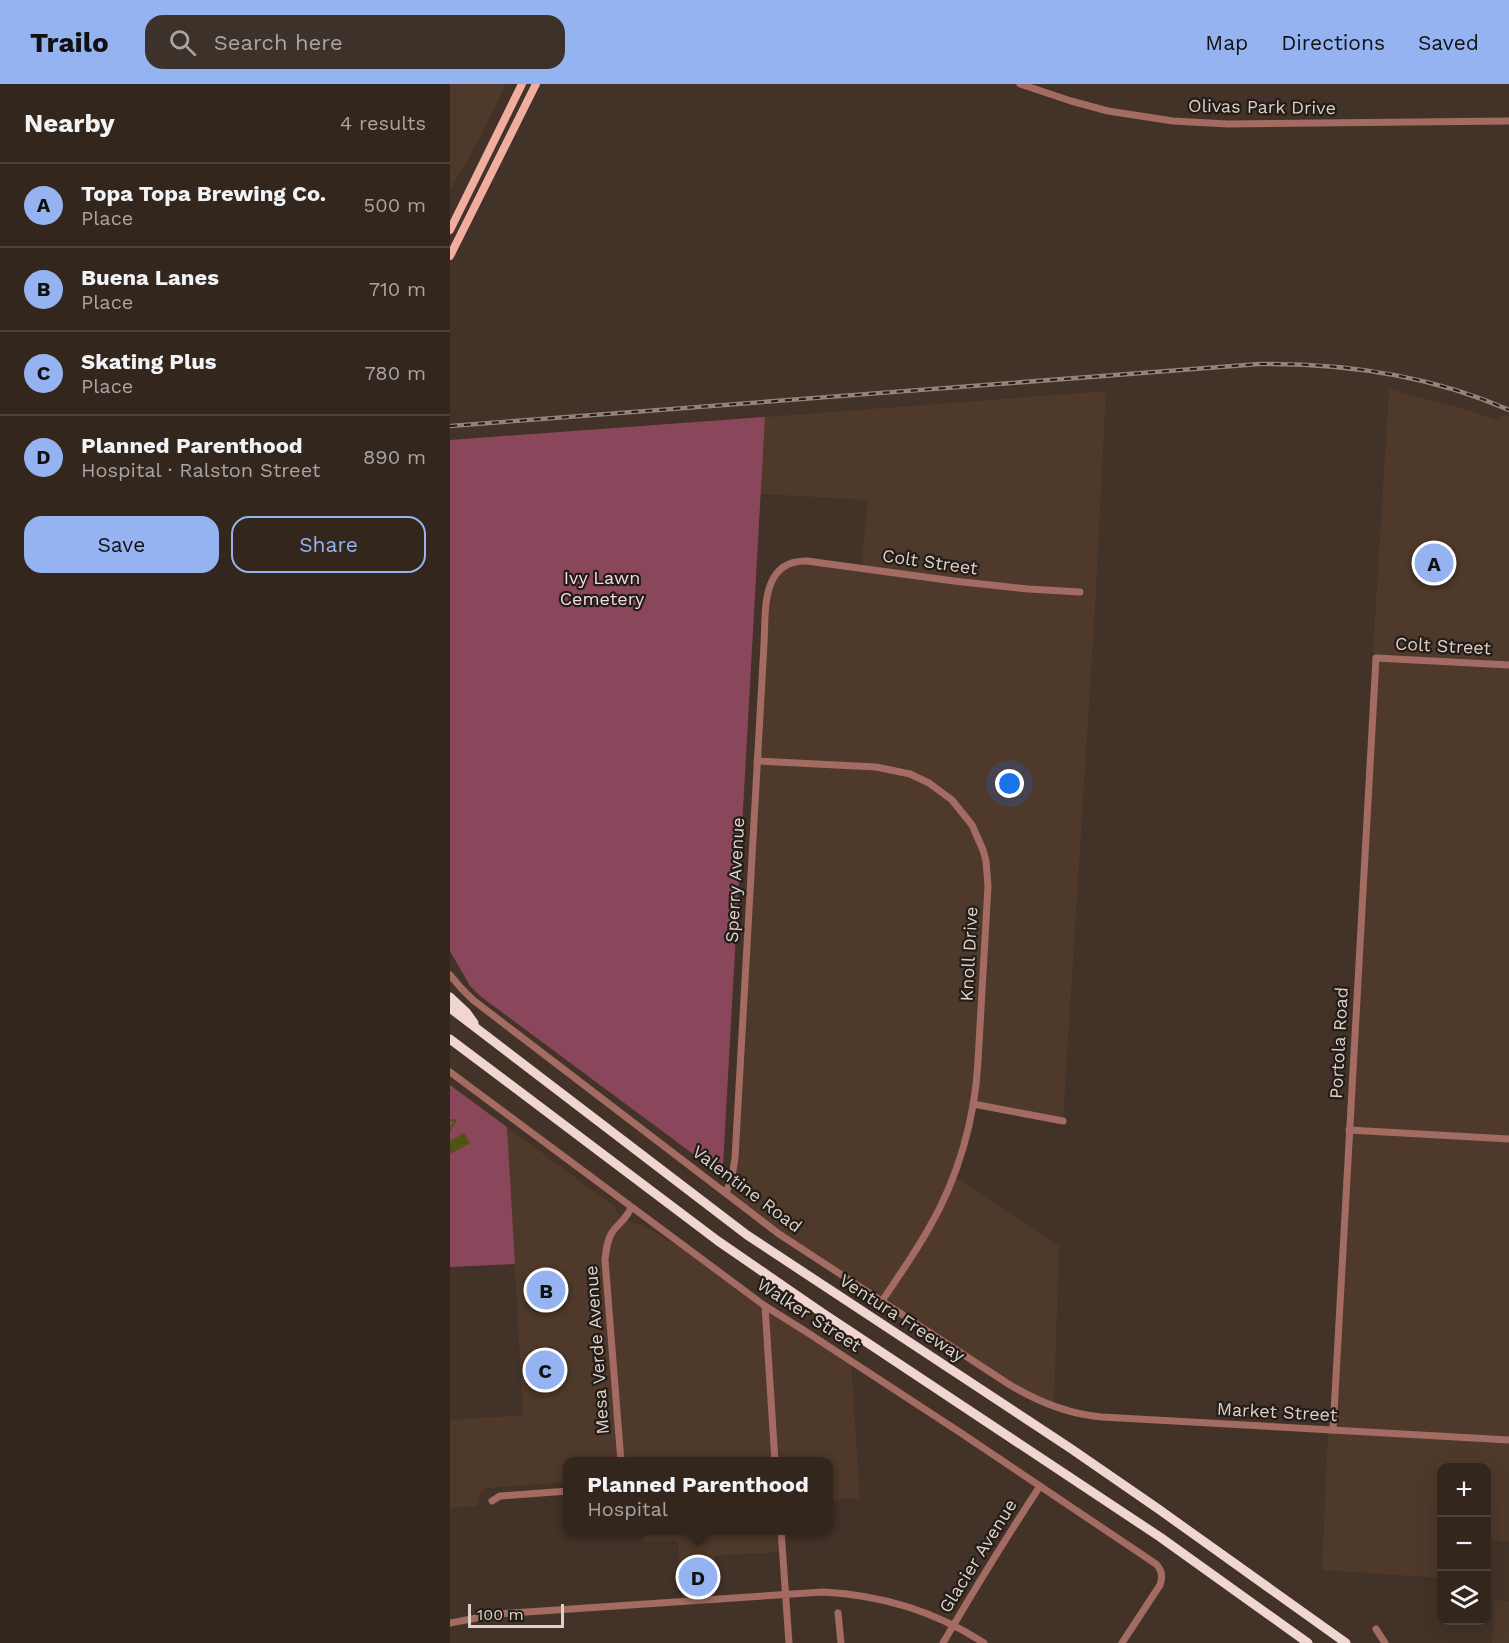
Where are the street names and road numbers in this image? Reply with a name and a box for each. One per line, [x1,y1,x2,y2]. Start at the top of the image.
street label: Olivas Park Drive [1188,95,1336,118]
street label: Colt Street [881,544,980,579]
street label: Colt Street [1394,632,1492,659]
street label: Sperry Avenue [721,817,748,943]
street label: Knoll Drive [956,906,981,1002]
street label: Portola Road [1325,986,1352,1100]
street label: Valentine Road [688,1141,806,1237]
street label: Mesa Verde Avenue [580,1265,613,1435]
street label: Ventura Freeway [836,1269,970,1366]
street label: Walker Street [753,1273,866,1356]
street label: Market Street [1216,1398,1338,1425]
street label: Glacier Avenue [934,1495,1021,1616]

